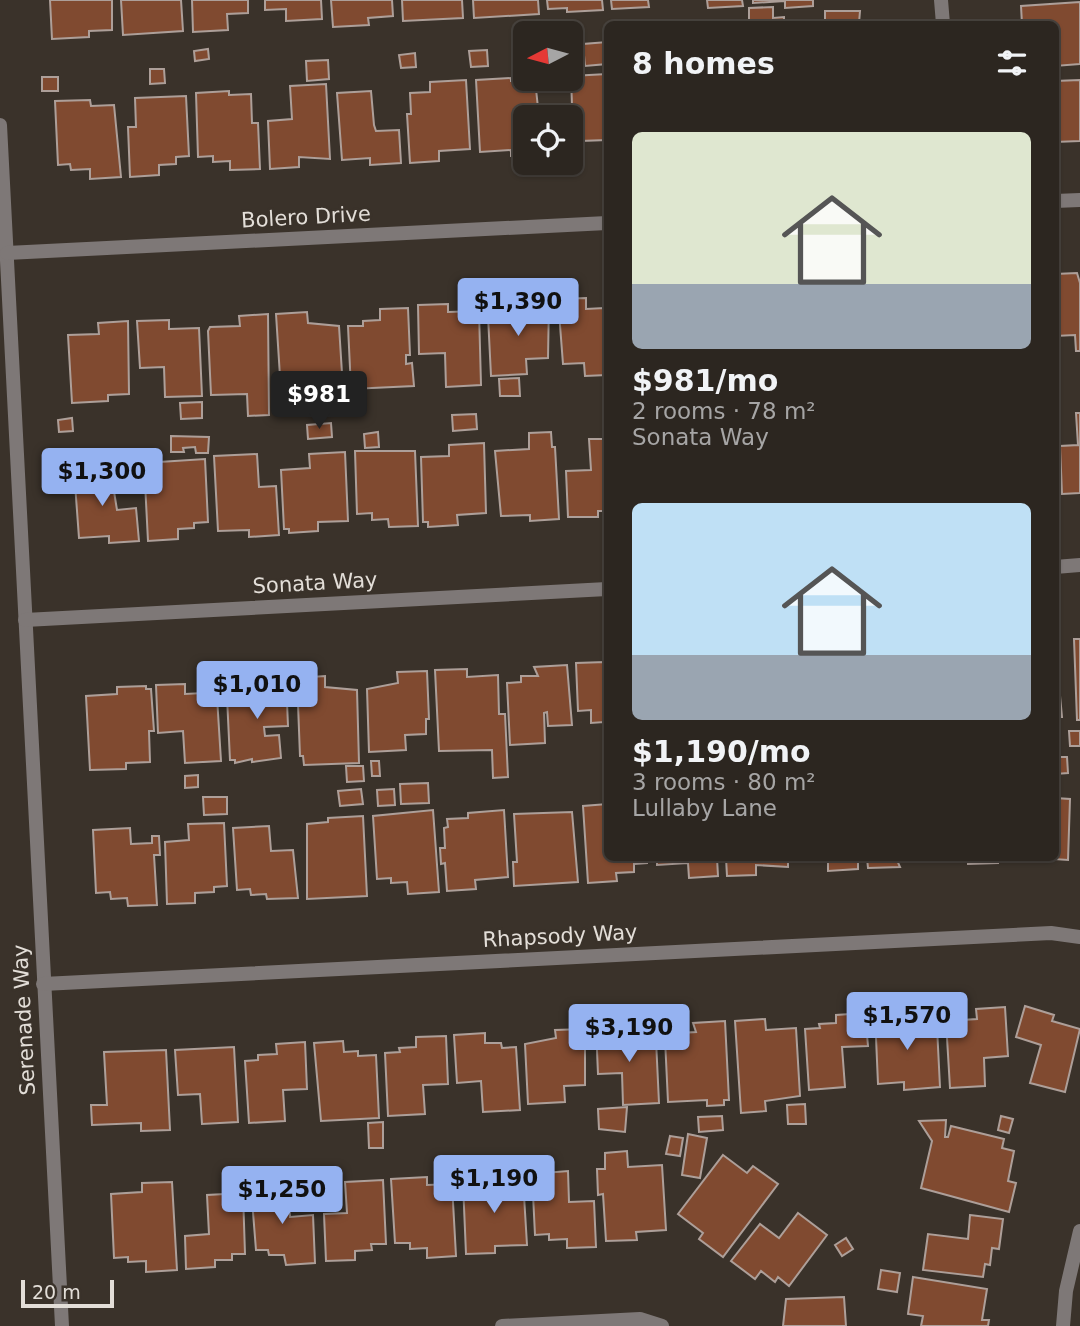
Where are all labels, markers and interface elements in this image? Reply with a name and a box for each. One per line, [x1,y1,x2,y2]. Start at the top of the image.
north arrow [513,21,583,91]
map controls [513,21,583,175]
icon: filters [993,44,1031,82]
text: 8 homes [632,46,775,81]
button: locate [513,105,583,175]
icon: home [769,177,895,303]
street label: Bolero Drive [241,202,371,232]
pin: $1,390 [461,278,575,338]
text: $1,390 [474,288,562,314]
text: $981/mo [632,363,778,398]
pin: $981 [278,372,360,431]
text: $981 [287,381,351,407]
text: 2 rooms · 78 m² [632,398,816,424]
text: Sonata Way [632,424,769,450]
pin: $1,300 [45,448,159,508]
text: $1,300 [58,458,146,484]
icon: home [769,548,895,674]
street label: Sonata Way [252,568,378,598]
pin: $1,010 [200,662,314,721]
text: $1,010 [213,671,301,697]
text: $1,190/mo [632,734,811,769]
text: 3 rooms · 80 m² [632,769,816,795]
text: Lullaby Lane [632,795,777,821]
street label: Rhapsody Way [482,920,638,952]
street label: Serenade Way [8,944,40,1096]
pin: $1,570 [850,992,964,1052]
text: $1,570 [863,1002,951,1028]
pin: $3,190 [572,1004,686,1064]
text: $3,190 [585,1014,673,1040]
pin: $1,190 [437,1156,551,1215]
text: $1,190 [450,1165,538,1191]
pin: $1,250 [225,1166,339,1226]
text: $1,250 [238,1176,326,1202]
scale bar [21,1277,114,1309]
text: 20 m [32,1281,81,1303]

